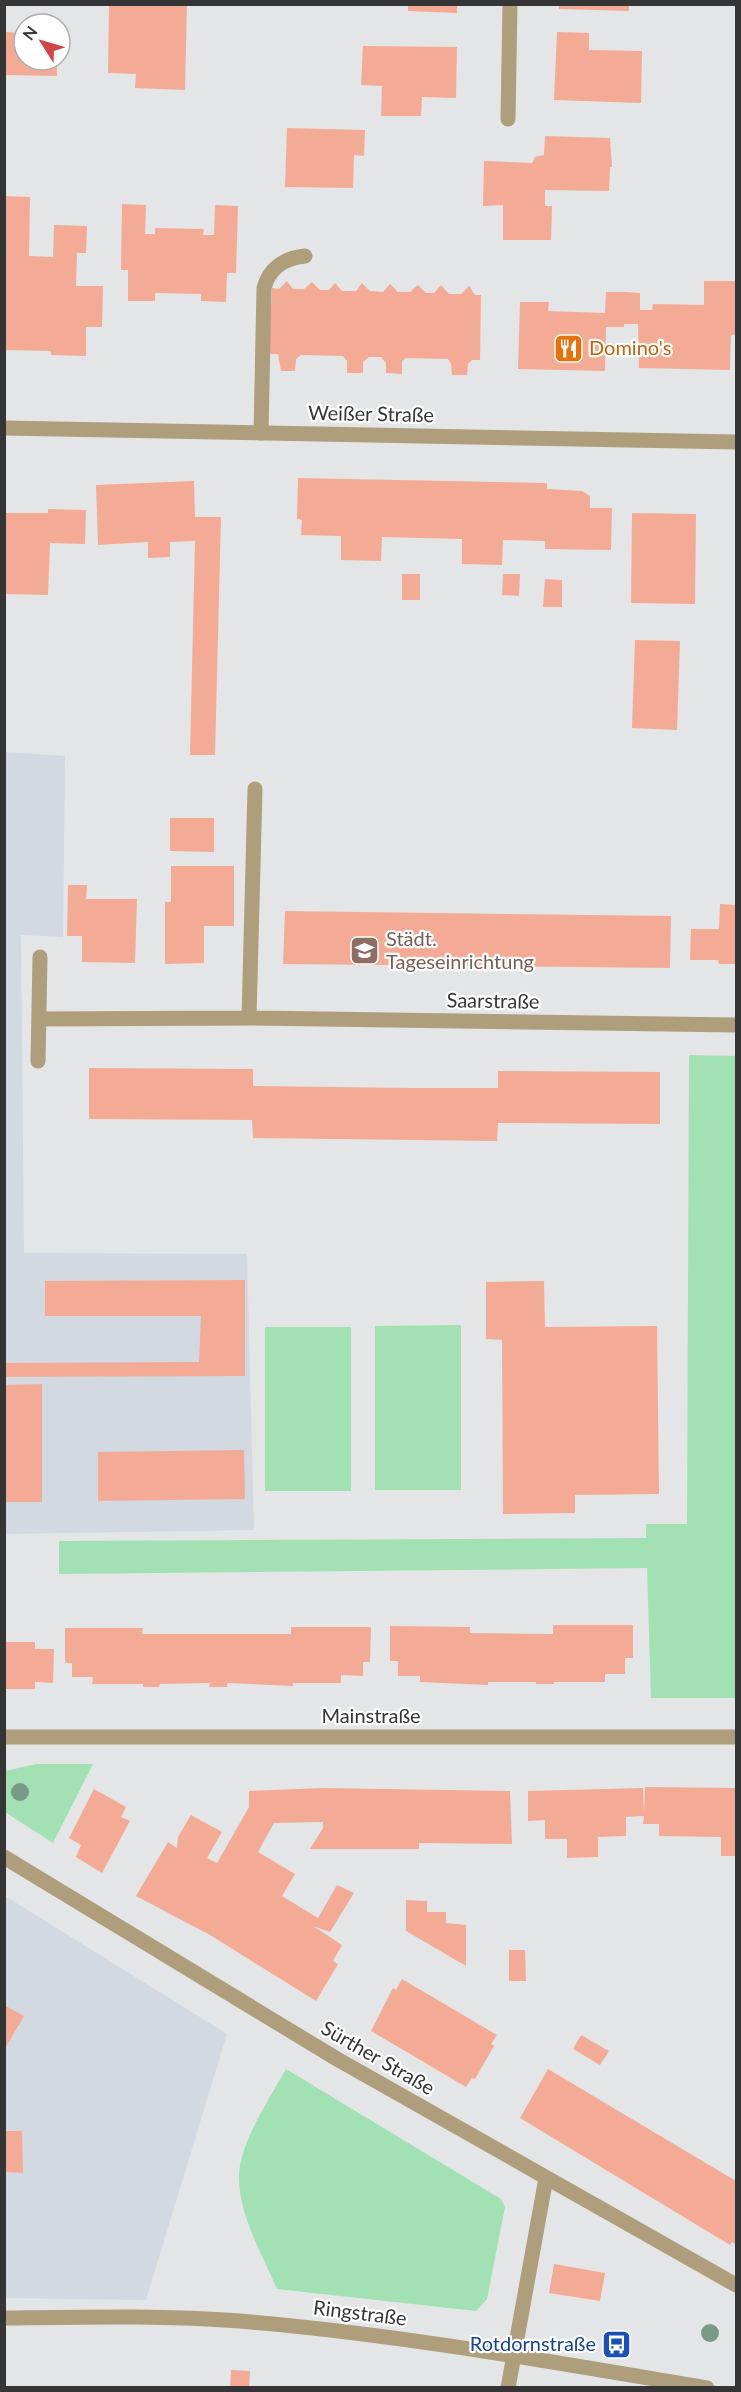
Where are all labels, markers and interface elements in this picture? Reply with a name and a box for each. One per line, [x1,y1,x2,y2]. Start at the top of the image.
north arrow [12,12,72,72]
text: N [18,22,41,43]
restaurant icon: Domino's [552,332,584,364]
place label: Domino's [589,335,671,359]
street label: Weißer Straße [308,400,434,426]
place label: Städt. Tageseinrichtung [386,926,534,973]
school or university icon: Städt. Tageseinrichtung [349,934,381,966]
street label: Saarstraße [446,987,540,1013]
street label: Mainstraße [321,1703,421,1727]
street label: Sürther Straße [318,2015,439,2099]
street label: Ringstraße [312,2294,408,2330]
bus stop icon: Rotdornstraße [601,2328,633,2360]
place label: Rotdornstraße [470,2331,596,2355]

